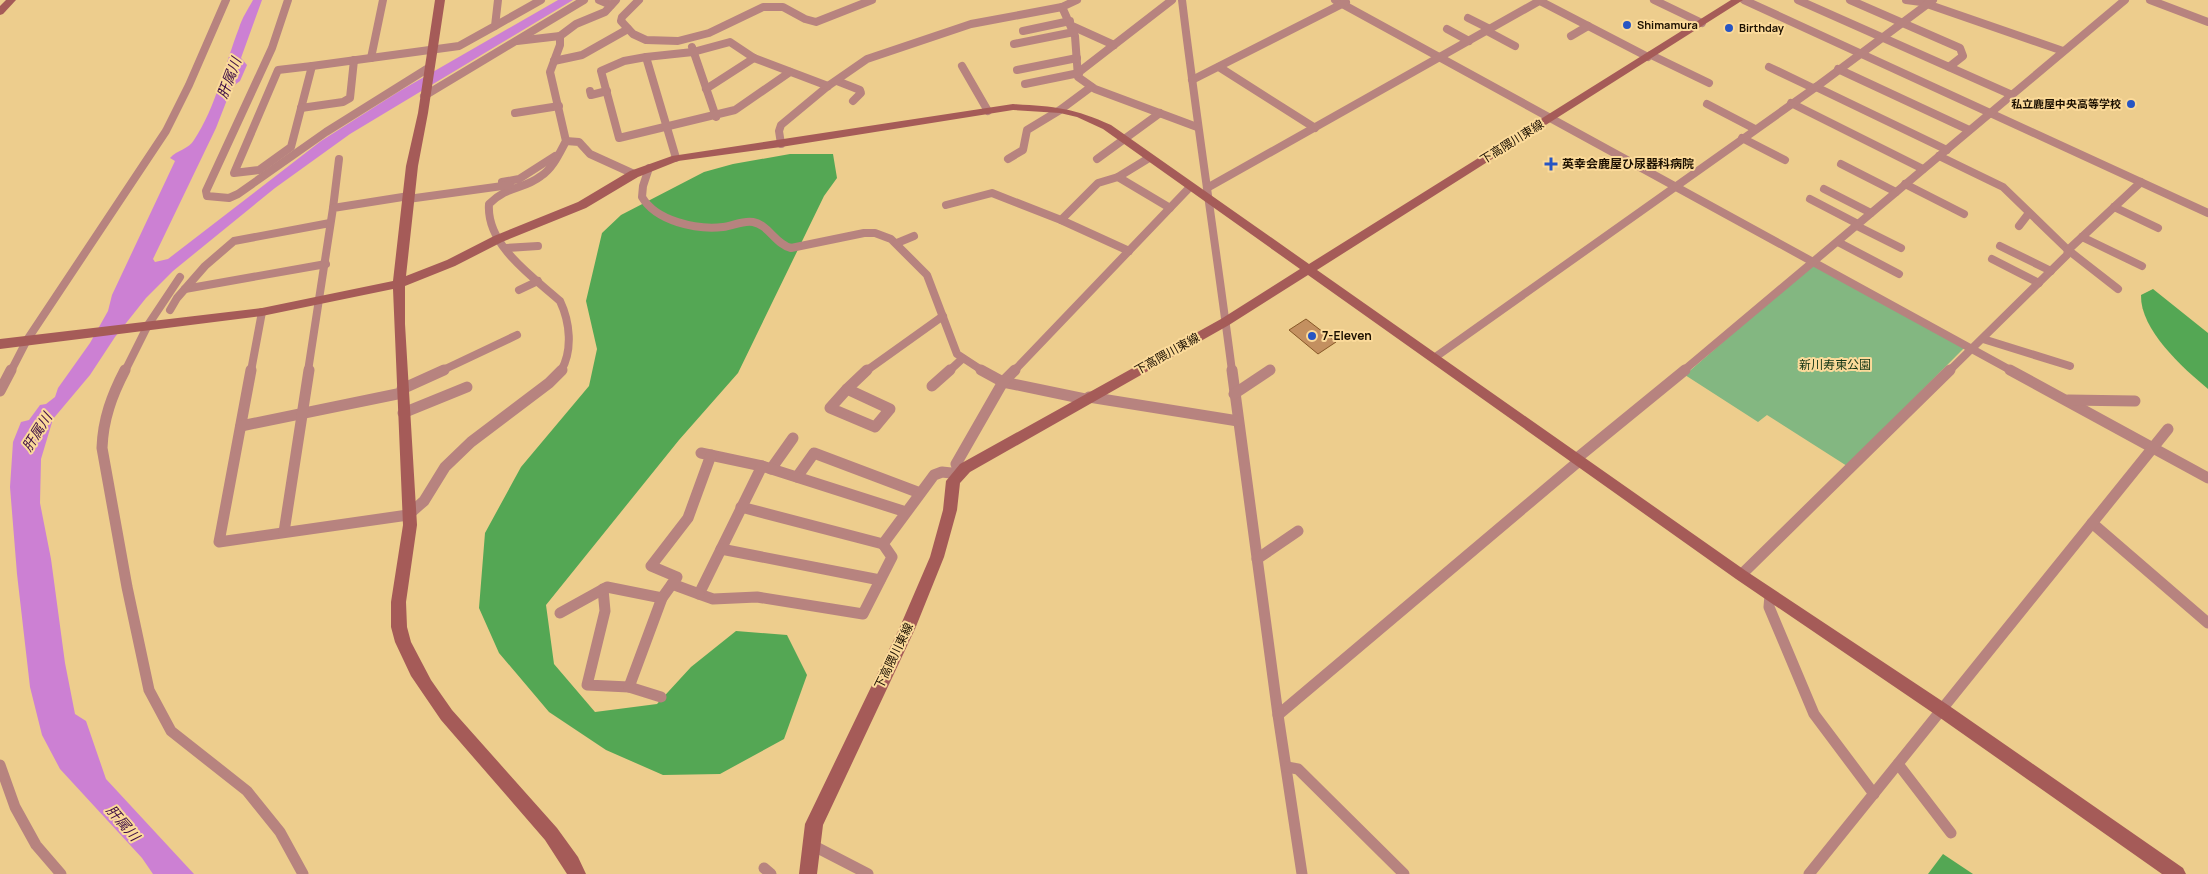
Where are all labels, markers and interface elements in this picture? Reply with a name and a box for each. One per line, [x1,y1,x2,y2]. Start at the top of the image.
place label: Shimamura [1637,17,1698,32]
marker: Shimamura [1621,19,1633,31]
place label: Birthday [1739,20,1785,35]
marker: Birthday [1723,22,1735,34]
water label: 肝属川 [212,53,246,101]
place label: 私立鹿屋中央高等学校 [2011,96,2121,111]
marker: 私立鹿屋中央高等学校 [2125,98,2137,110]
street label: 下高隈川東線 [1477,115,1547,168]
place label: 英幸会鹿屋ひ尿器科病院 [1562,155,1694,172]
marker: 英幸会鹿屋ひ尿器科病院 [1544,157,1558,171]
place label: 7-Eleven [1322,327,1372,344]
street label: 下高隈川東線 [1131,329,1202,378]
marker: 7-Eleven [1306,330,1318,342]
park label: 新川寿東公園 [1799,356,1871,373]
water label: 肝属川 [17,407,57,455]
street label: 下高隈川東線 [870,620,917,692]
water label: 肝属川 [102,801,146,846]

